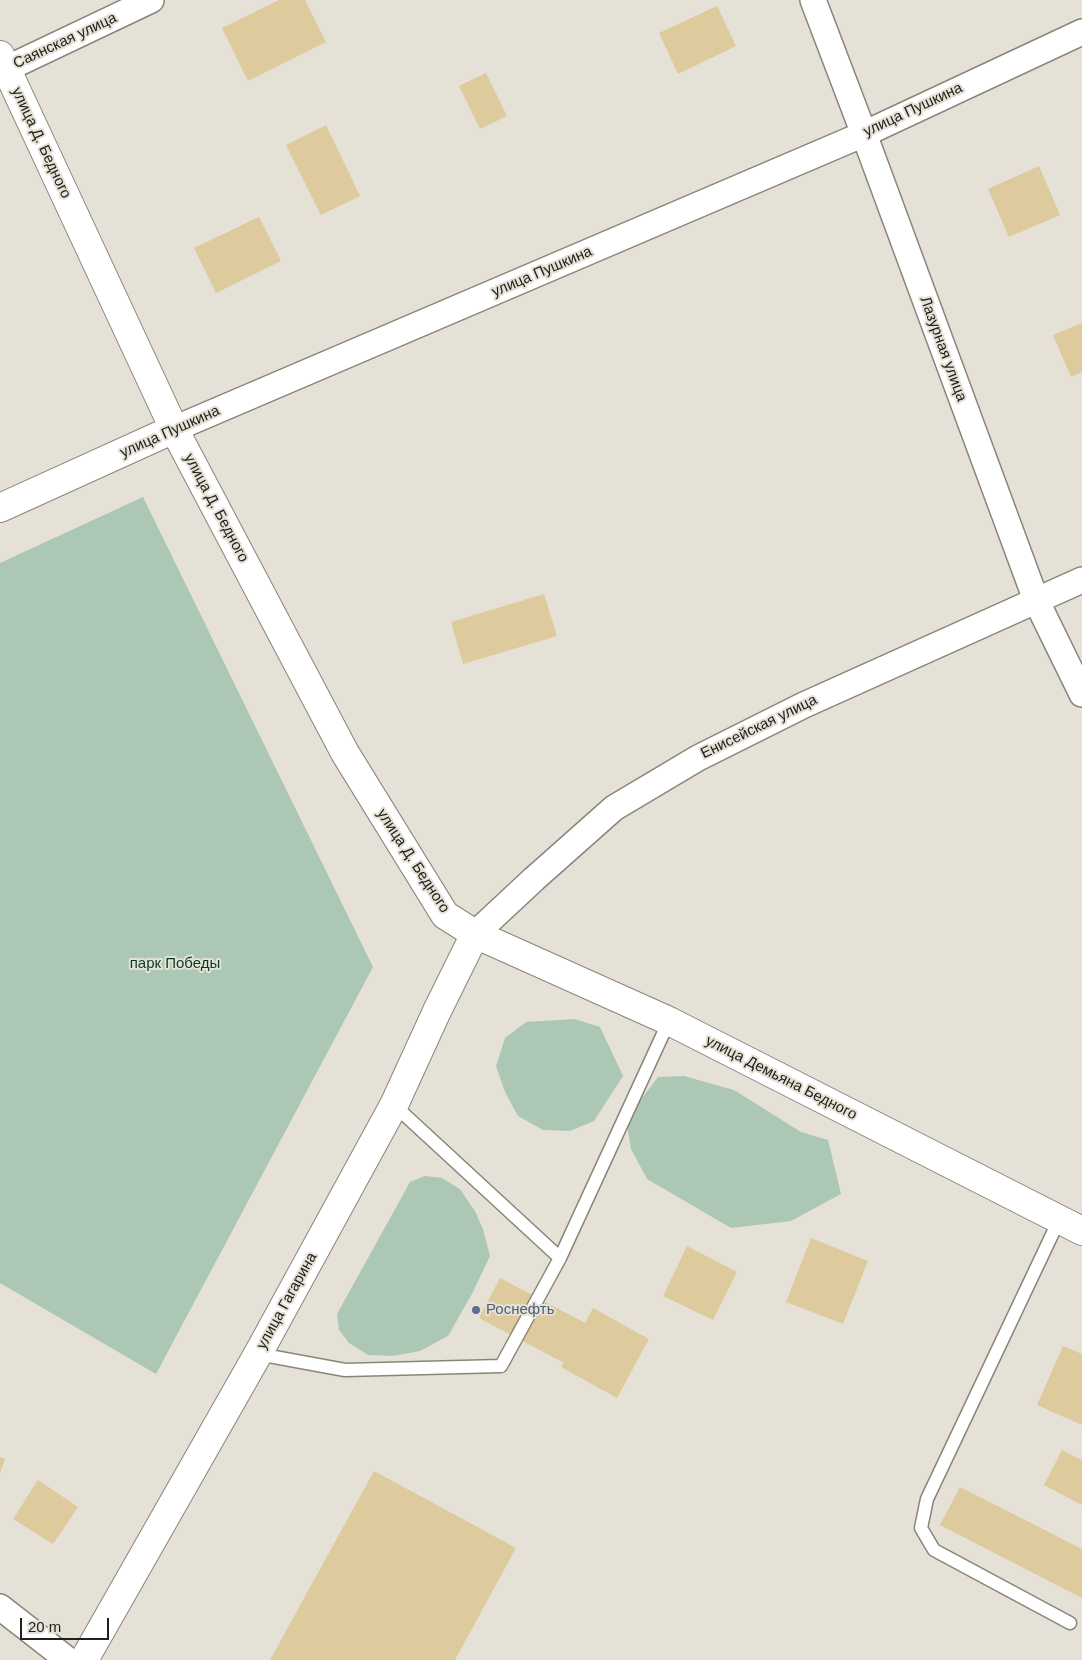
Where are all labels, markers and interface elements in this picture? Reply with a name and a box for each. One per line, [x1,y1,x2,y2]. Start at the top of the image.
street label: Саянская улица [10,9,120,73]
street label: улица Пушкина [861,79,965,141]
street label: улица Д. Бедного [7,85,75,201]
street label: улица Пушкина [489,243,595,301]
street label: Лазурная улица [916,294,970,404]
street label: улица Пушкина [117,402,223,462]
street label: улица Д. Бедного [180,451,252,565]
street label: Енисейская улица [698,691,820,763]
street label: улица Д. Бедного [373,806,453,916]
park label: парк Победы [130,955,220,973]
street label: улица Демьяна Бедного [702,1032,860,1124]
street label: улица Гагарина [253,1249,321,1353]
place label: Роснефть [486,1301,555,1319]
marker: Роснефть [470,1304,482,1316]
scale bar [22,1608,111,1640]
text: 20 m [28,1618,61,1635]

